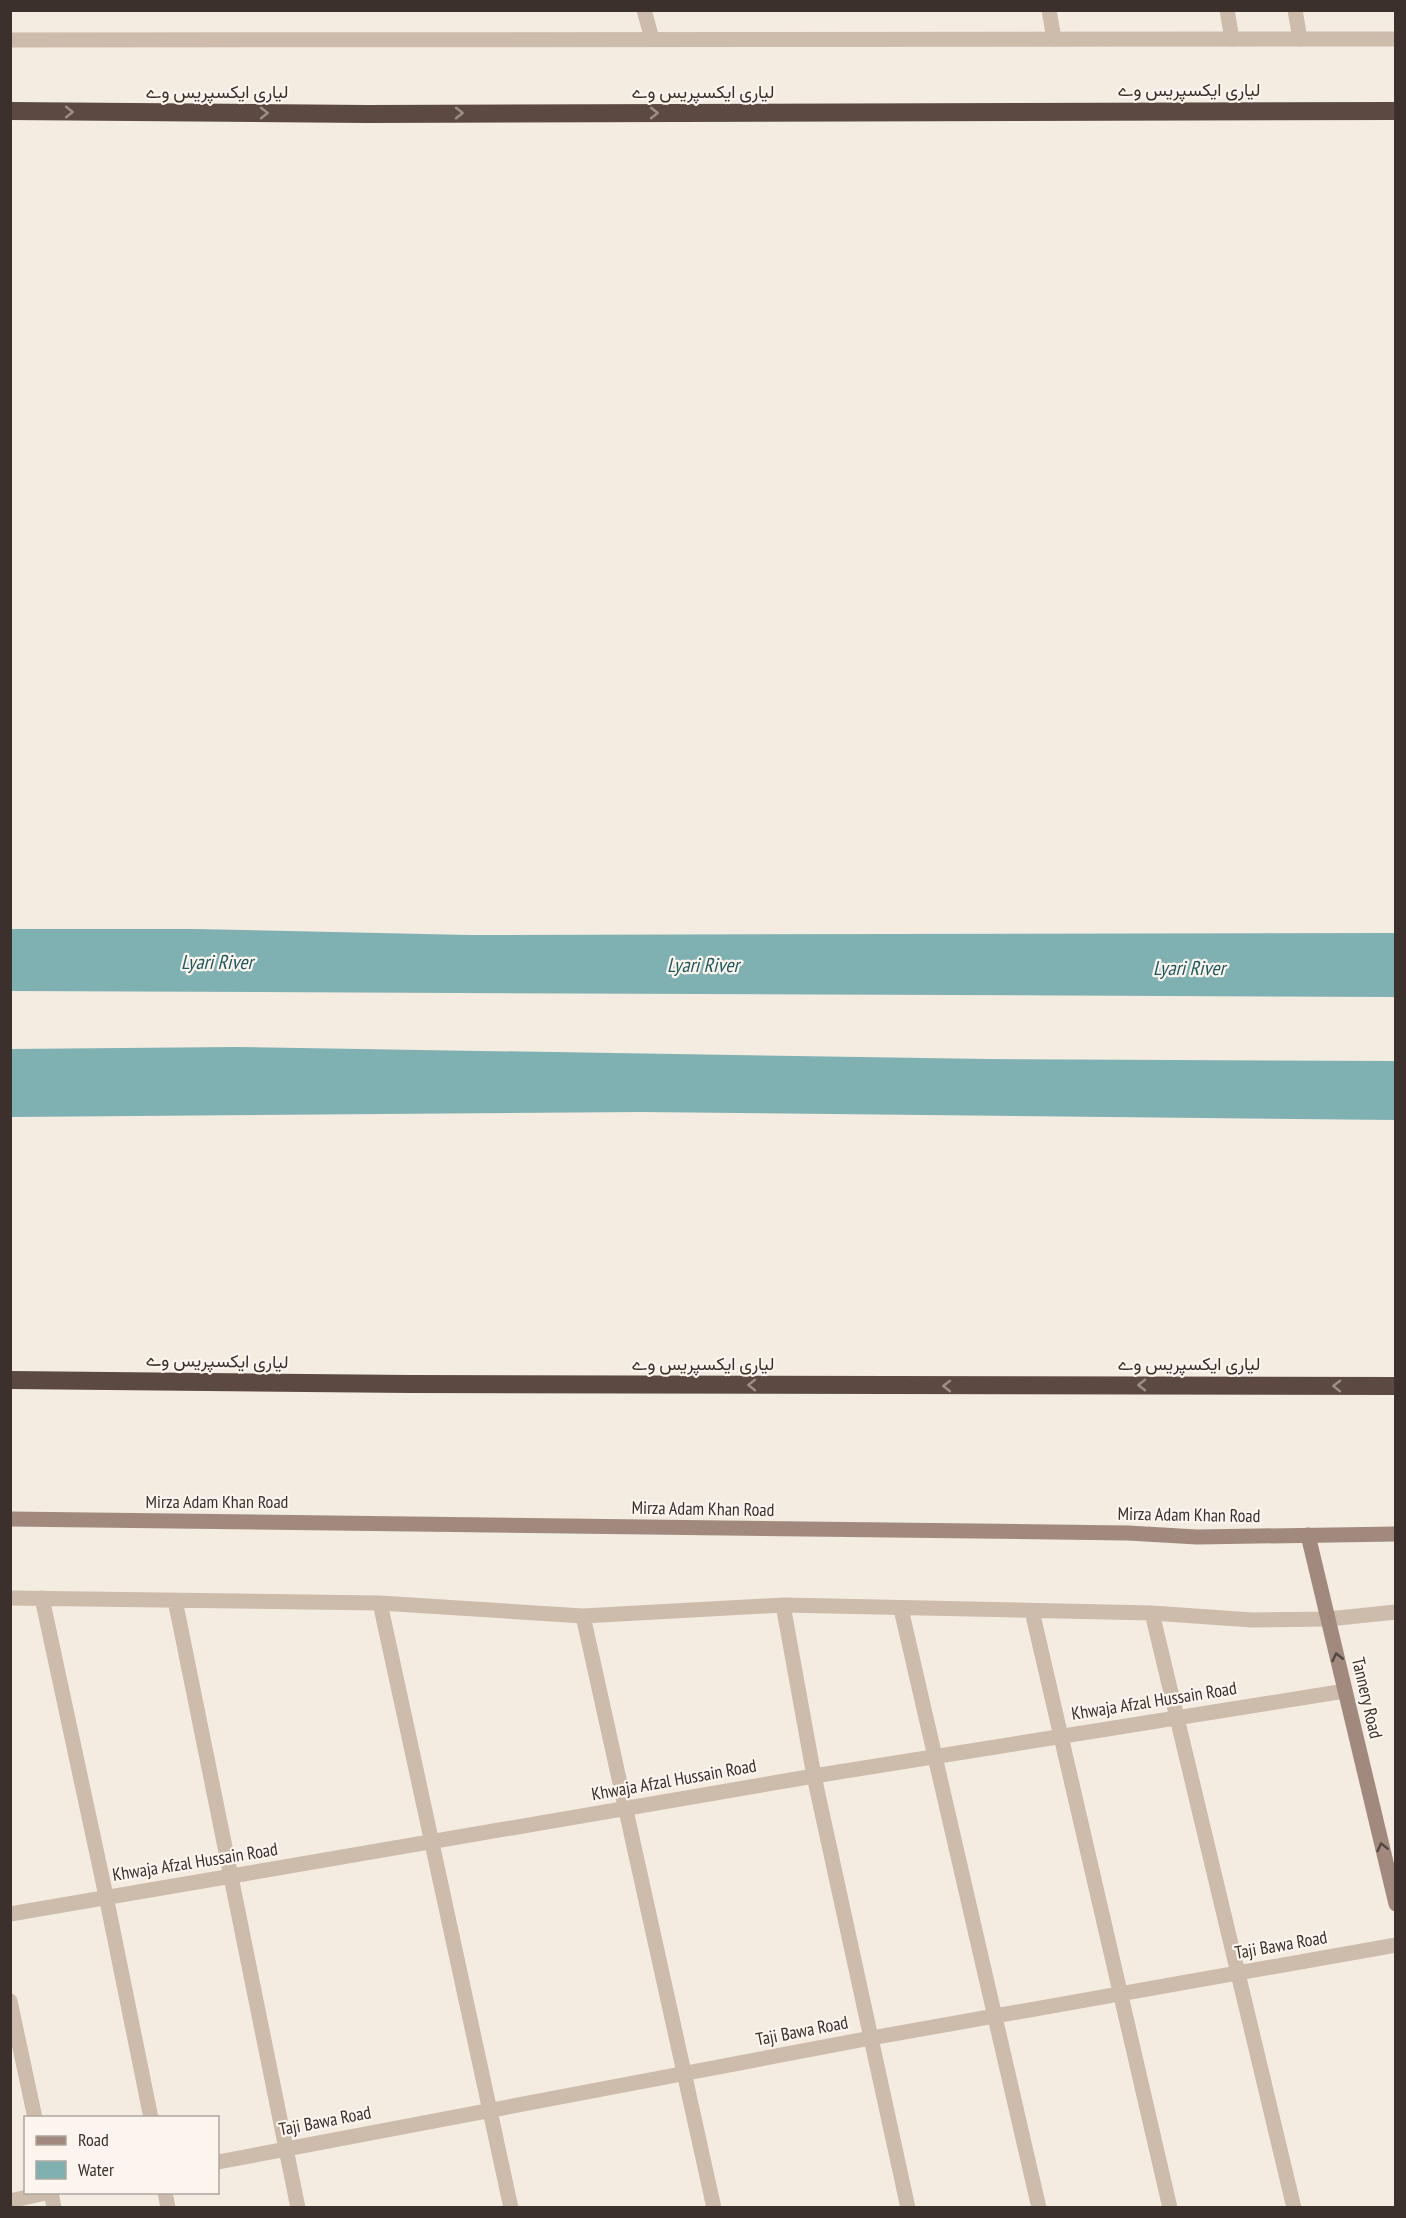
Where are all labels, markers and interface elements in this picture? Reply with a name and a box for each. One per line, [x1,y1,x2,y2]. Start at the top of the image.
street label: لیاری ایکسپریس وے [1117,78,1261,102]
street label: لیاری ایکسپریس وے [145,80,289,104]
street label: لیاری ایکسپریس وے [631,80,775,104]
one-way arrow [64,106,73,118]
one-way arrow [259,107,268,119]
one-way arrow [454,107,463,119]
one-way arrow [649,107,658,119]
water label: Lyari River [181,949,255,975]
water label: Lyari River [667,952,741,978]
water label: Lyari River [1153,955,1227,981]
street label: لیاری ایکسپریس وے [145,1348,289,1374]
street label: لیاری ایکسپریس وے [631,1352,775,1376]
street label: لیاری ایکسپریس وے [1117,1352,1261,1376]
one-way arrow [748,1379,757,1391]
one-way arrow [1138,1379,1147,1391]
one-way arrow [943,1380,952,1392]
one-way arrow [1333,1380,1342,1392]
street label: Mirza Adam Khan Road [146,1490,288,1513]
street label: Mirza Adam Khan Road [631,1496,775,1521]
street label: Mirza Adam Khan Road [1117,1502,1261,1527]
one-way arrow [1331,1653,1344,1663]
street label: Tannery Road [1347,1655,1388,1741]
street label: Khwaja Afzal Hussain Road [1070,1676,1238,1725]
street label: Khwaja Afzal Hussain Road [590,1754,758,1805]
street label: Khwaja Afzal Hussain Road [111,1837,279,1886]
one-way arrow [1376,1842,1389,1852]
street label: Taji Bawa Road [1233,1925,1329,1964]
street label: Taji Bawa Road [754,2010,850,2051]
street label: Taji Bawa Road [277,2100,373,2141]
legend [24,2116,219,2194]
text: Road [78,2128,109,2151]
text: Water [78,2158,114,2181]

